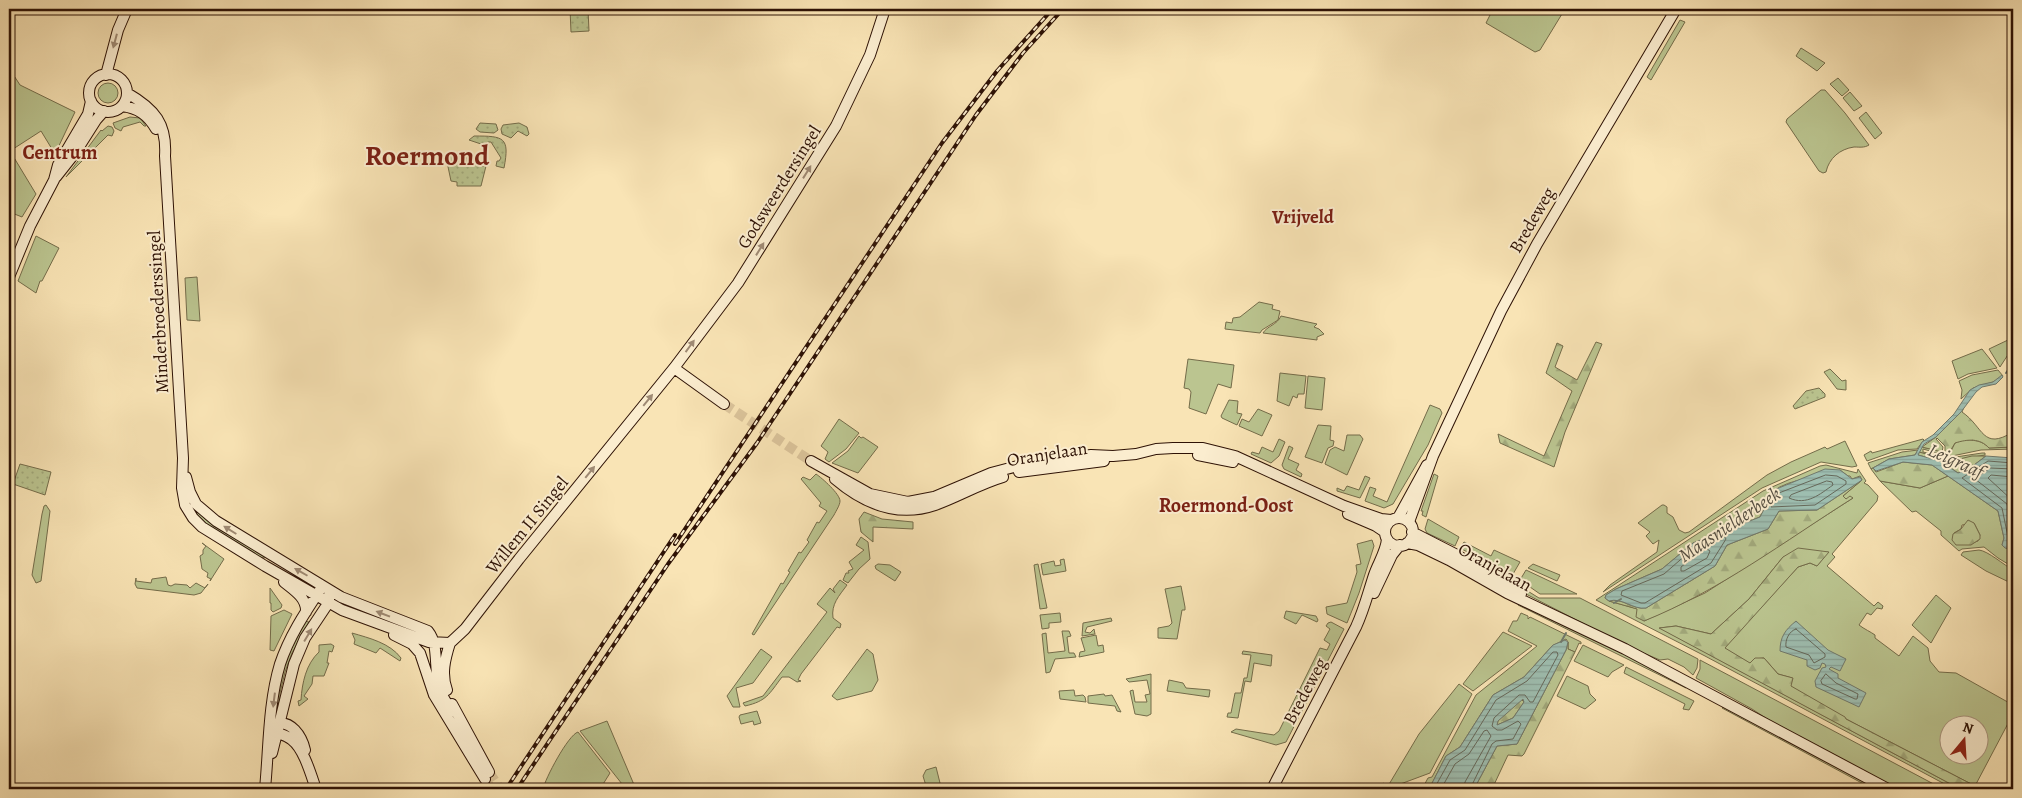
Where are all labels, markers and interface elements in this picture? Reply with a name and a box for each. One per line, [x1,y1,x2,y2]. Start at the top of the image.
one-way arrow [111,34,119,49]
street label: Godsweerdersingel [731,120,827,253]
district label: Roermond [365,137,490,175]
district label: Centrum [22,139,98,166]
one-way arrow [803,166,812,179]
street label: Bredeweg [1504,183,1560,257]
district label: Vrijveld [1271,204,1335,230]
street label: Minderbroederssingel [142,229,174,394]
one-way arrow [755,242,765,255]
one-way arrow [685,339,695,353]
one-way arrow [643,394,654,407]
street label: Oranjelaan [1005,436,1089,472]
water label: Leigraaf [1924,437,1991,486]
one-way arrow [585,466,596,479]
street label: Willem II Singel [480,471,574,580]
water label: Maasnielderbeek [1673,481,1786,569]
district label: Roermond-Oost [1159,492,1294,519]
one-way arrow [224,526,237,535]
street label: Oranjelaan [1454,537,1536,597]
one-way arrow [294,567,307,576]
one-way arrow [375,610,390,618]
one-way arrow [303,628,312,641]
street label: Bredeweg [1277,653,1333,729]
one-way arrow [269,693,277,709]
north arrow [1940,716,1990,766]
text: N [1960,718,1976,739]

